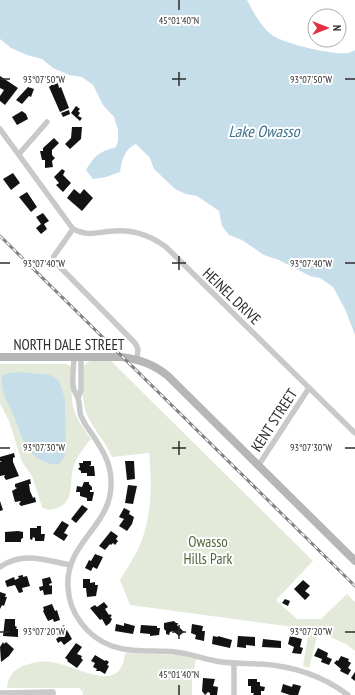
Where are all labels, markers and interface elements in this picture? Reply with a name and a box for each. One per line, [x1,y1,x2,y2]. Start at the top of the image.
north arrow [307,8,347,48]
text: 45°01'40"N [159,14,199,27]
text: N [330,25,344,31]
text: 93°07'50"W [23,73,65,86]
text: 93°07'50"W [290,73,332,86]
water label: Lake Owasso [228,121,301,141]
text: 93°07'40"W [23,257,65,270]
text: 93°07'40"W [290,257,332,270]
street label: HEINEL DRIVE [199,264,265,328]
street label: NORTH DALE STREET [13,335,125,354]
street label: KENT STREET [247,385,302,455]
text: 93°07'30"W [23,441,65,454]
text: 93°07'30"W [290,441,332,454]
park label: Owasso Hills Park [184,532,233,568]
text: 93°07'20"W [23,625,65,638]
text: 93°07'20"W [290,625,332,638]
text: 45°01'40"N [159,668,199,681]

